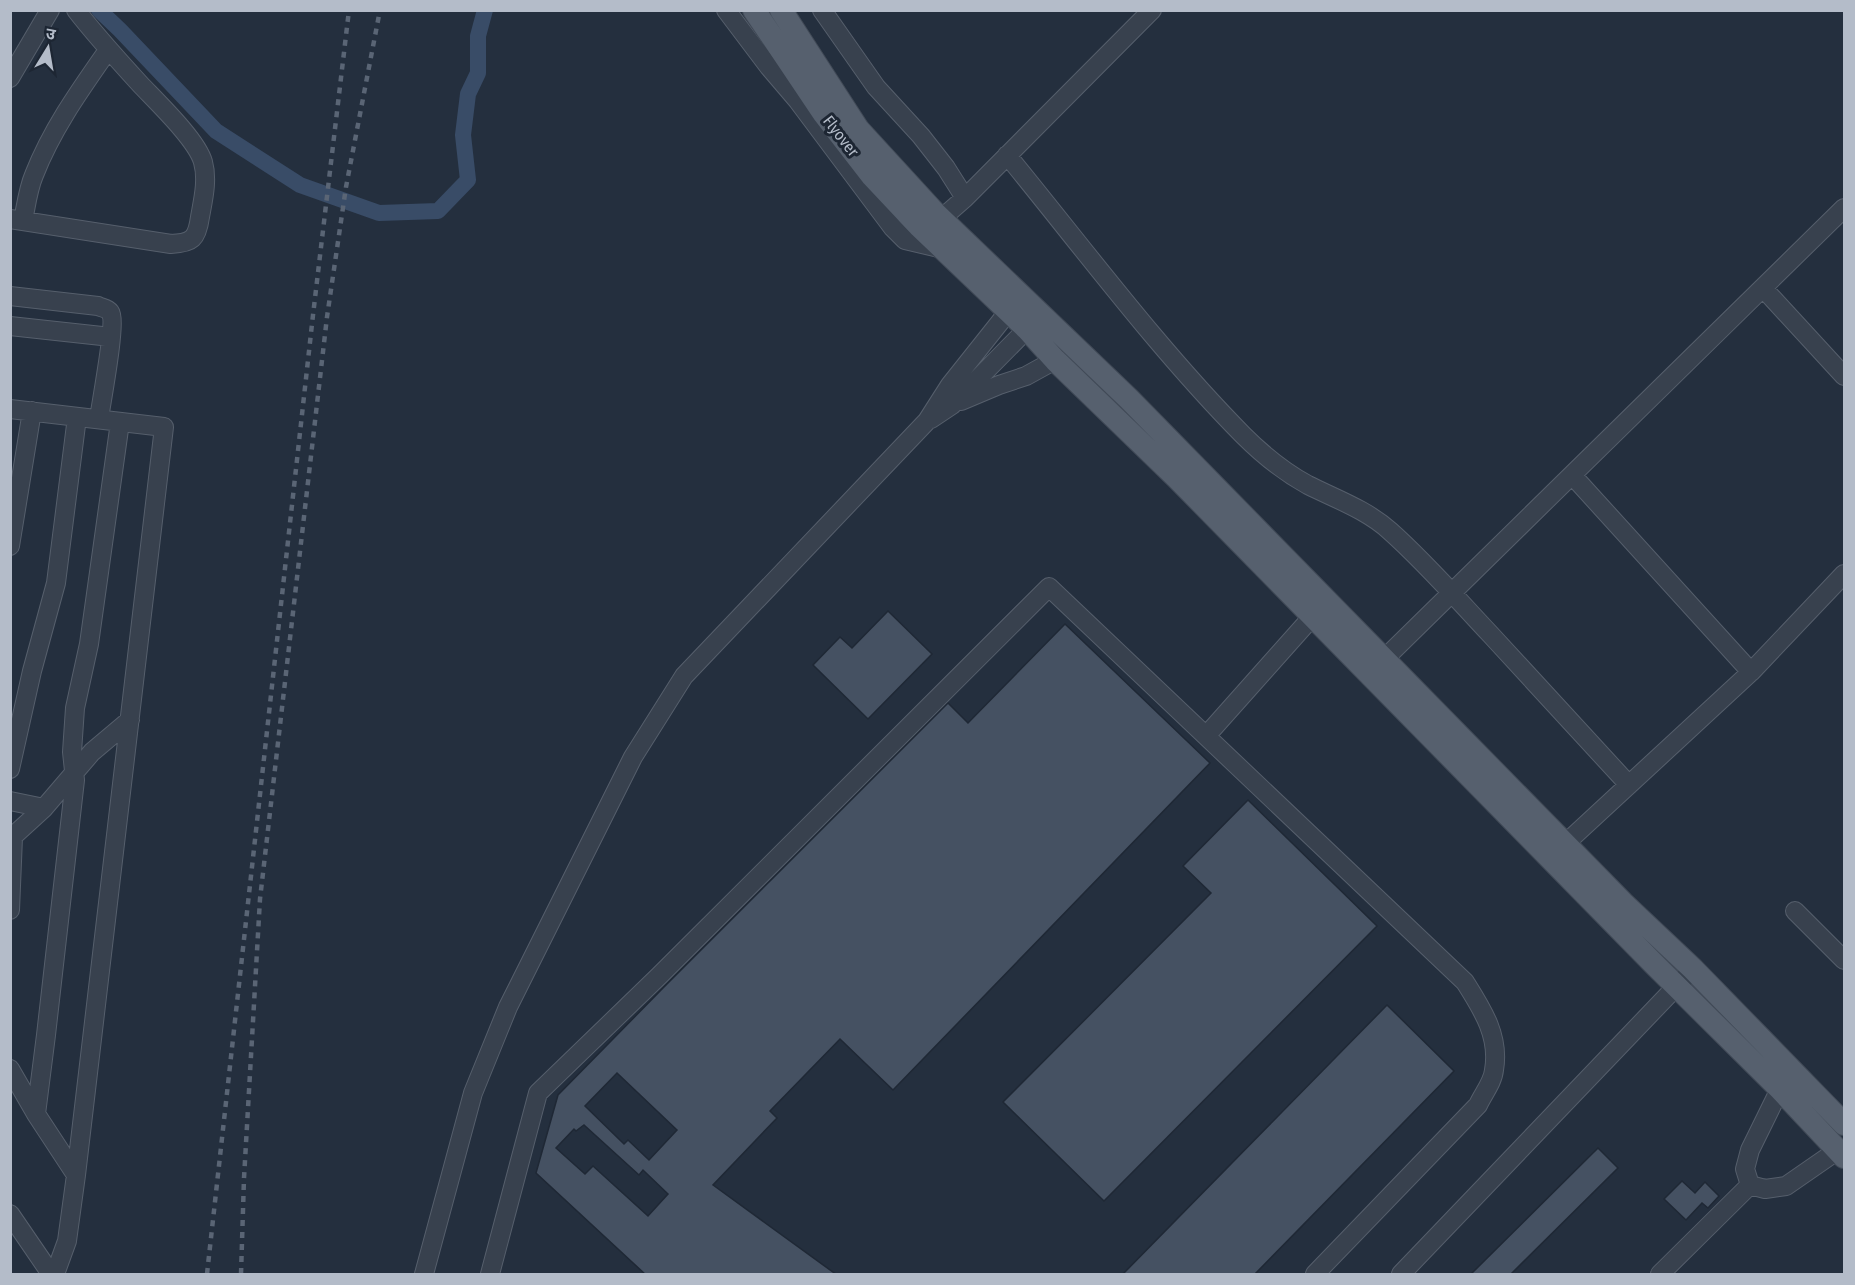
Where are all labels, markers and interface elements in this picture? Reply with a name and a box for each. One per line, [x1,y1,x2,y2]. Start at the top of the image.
north arrow [18,18,78,78]
text: उ [44,24,58,44]
street label: Flyover [819,112,863,161]

